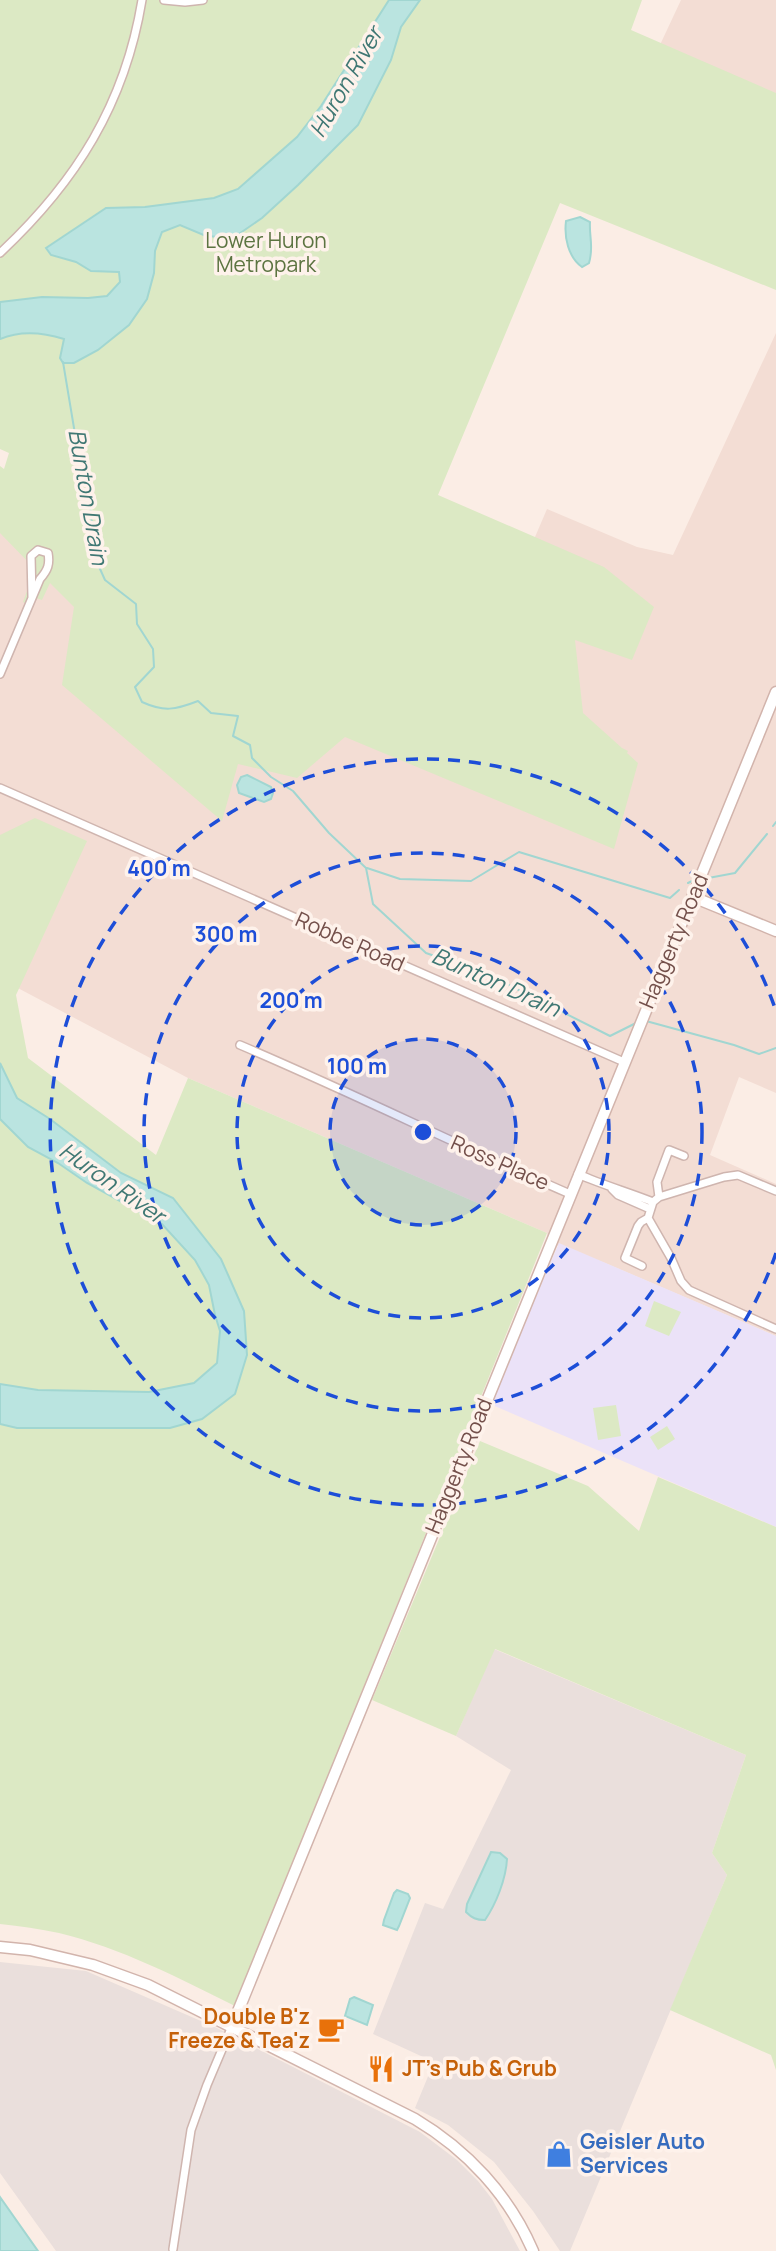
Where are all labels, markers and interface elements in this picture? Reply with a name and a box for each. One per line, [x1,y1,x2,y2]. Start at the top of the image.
water label: Huron River [301,18,391,142]
park label: Lower Huron Metropark [205,226,327,278]
water label: Bunton Drain [61,427,117,568]
text: 400 m [127,854,191,882]
street label: Haggerty Road [632,869,714,1012]
street label: Robbe Road [291,905,409,978]
text: 300 m [195,920,257,948]
water label: Bunton Drain [427,939,567,1024]
text: 200 m [259,986,323,1014]
text: 100 m [327,1052,387,1080]
centre of rings [411,1120,435,1144]
street label: Ross Place [447,1128,554,1196]
water label: Huron River [53,1134,174,1232]
street label: Haggerty Road [418,1394,498,1538]
place label: Double B'z Freeze & Tea'z [168,2002,310,2054]
cafe icon: Double B'z Freeze & Tea'z [316,2014,346,2044]
restaurant icon: JT's Pub & Grub [366,2054,396,2084]
place label: JT's Pub & Grub [402,2054,557,2082]
place label: Geisler Auto Services [580,2127,705,2179]
shop icon: Geisler Auto Services [544,2139,574,2169]

